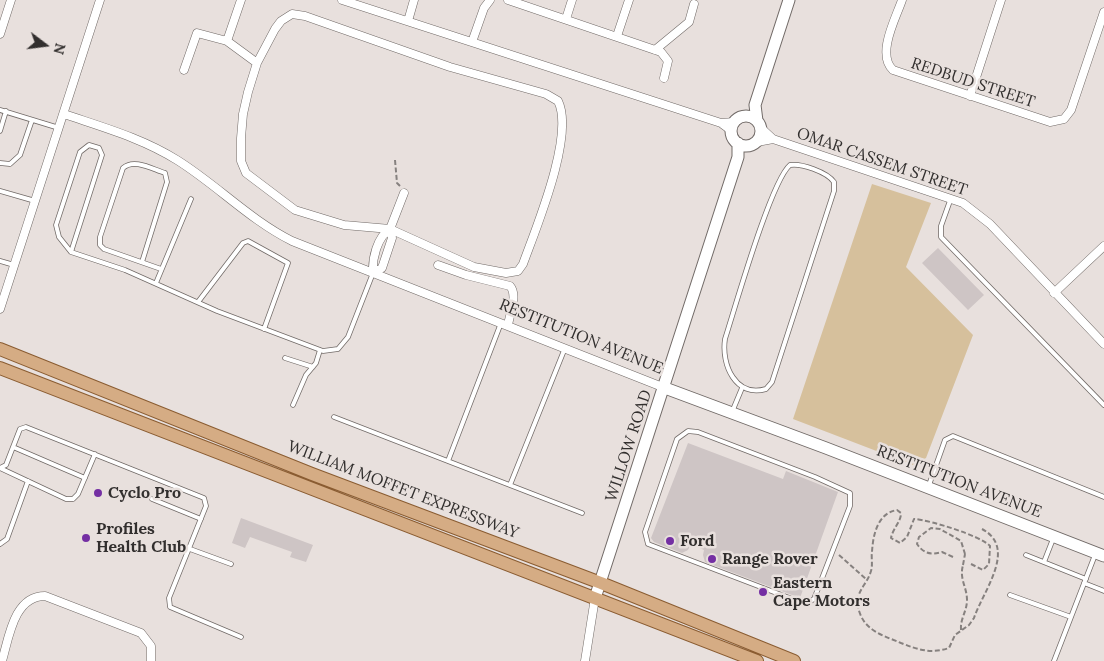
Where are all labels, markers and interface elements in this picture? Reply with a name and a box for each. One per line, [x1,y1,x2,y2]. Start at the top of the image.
north arrow [20,20,70,70]
text: N [49,41,70,56]
street label: REDBUD STREET [909,54,1037,112]
street label: OMAR CASSEM STREET [794,124,970,200]
street label: RESTITUTION AVENUE [496,295,666,379]
street label: WILLOW ROAD [602,388,656,504]
street label: WILLIAM MOFFET EXPRESSWAY [285,437,521,543]
street label: RESTITUTION AVENUE [874,442,1044,522]
place label: Cyclo Pro [108,483,181,503]
marker: Cyclo Pro [92,487,104,499]
place label: Profiles Health Club [96,519,186,557]
place label: Ford [680,531,715,551]
marker: Profiles Health Club [80,532,92,544]
marker: Ford [664,535,676,547]
place label: Range Rover [722,549,818,569]
marker: Range Rover [706,553,718,565]
place label: Eastern Cape Motors [773,573,870,611]
marker: Eastern Cape Motors [757,586,769,598]

